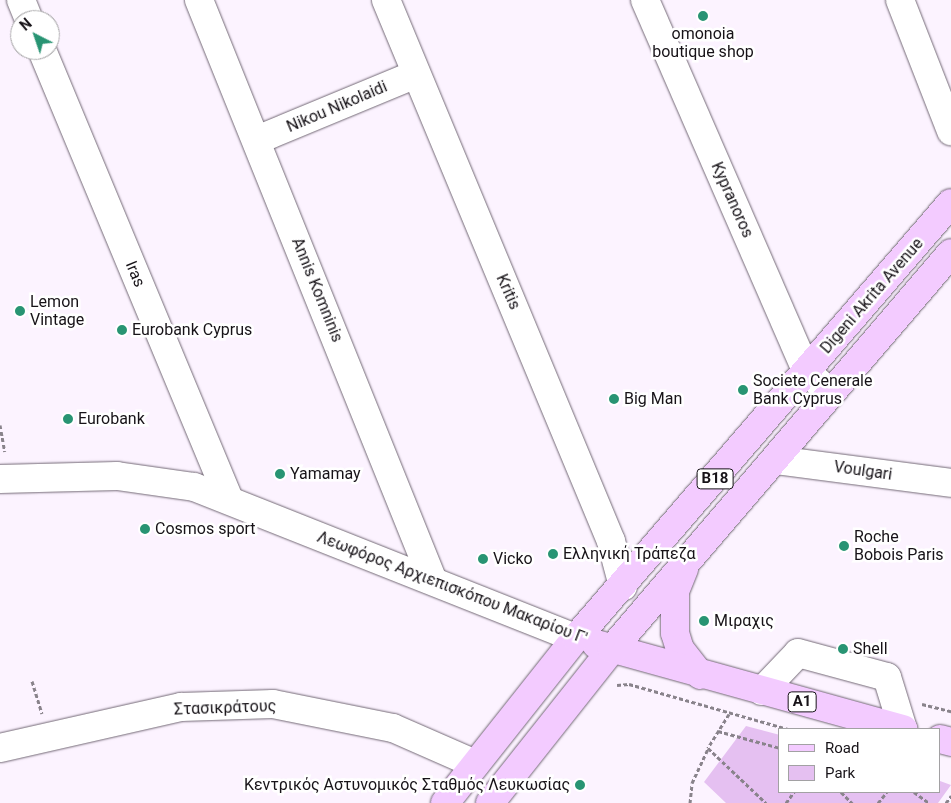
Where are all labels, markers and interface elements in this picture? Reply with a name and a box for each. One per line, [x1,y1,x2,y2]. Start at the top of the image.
north arrow [10,10,60,60]
marker: omonoia boutique shop [697,10,709,22]
text: N [17,15,35,34]
place label: omonoia boutique shop [652,24,754,62]
street label: Nikou Nikolaidi [284,77,390,137]
street label: Kypranoros [707,159,757,241]
street label: Digeni Akrita Avenue [817,234,927,358]
street label: Annis Komninis [287,235,347,345]
street label: Iras [121,258,149,290]
street label: Kritis [492,271,524,313]
place label: Lemon Vintage [30,292,84,330]
marker: Lemon Vintage [14,305,26,317]
place label: Eurobank Cyprus [132,320,252,340]
marker: Eurobank Cyprus [116,324,128,336]
place label: Societe Cenerale Bank Cyprus [753,371,872,409]
marker: Societe Cenerale Bank Cyprus [737,384,749,396]
place label: Big Man [624,389,682,409]
marker: Big Man [608,393,620,405]
place label: Eurobank [78,409,145,429]
marker: Eurobank [62,413,74,425]
street label: Voulgari [833,457,893,485]
place label: Yamamay [290,464,361,484]
road number: B18 [696,466,734,492]
marker: Yamamay [274,468,286,480]
place label: Cosmos sport [155,519,256,539]
marker: Cosmos sport [139,523,151,535]
place label: Roche Bobois Paris [854,527,944,565]
street label: Λεωφόρος Αρχιεπισκόπου Μακαρίου Γ' [314,528,590,648]
marker: Roche Bobois Paris [838,540,850,552]
place label: Ελληνική Τράπεζα [563,544,696,564]
marker: Ελληνική Τράπεζα [547,548,559,560]
place label: Vicko [493,549,533,569]
marker: Vicko [477,553,489,565]
place label: Μιραχις [714,611,774,631]
marker: Μιραχις [698,615,710,627]
place label: Shell [853,639,888,659]
marker: Shell [837,643,849,655]
road number: A1 [787,690,817,714]
street label: Στασικράτους [174,697,276,719]
legend [778,728,941,793]
text: Road [825,739,859,757]
text: Park [825,764,855,782]
place label: Κεντρικός Αστυνομικός Σταθμός Λευκωσίας [244,775,570,795]
marker: Κεντρικός Αστυνομικός Σταθμός Λευκωσίας [574,779,586,791]

